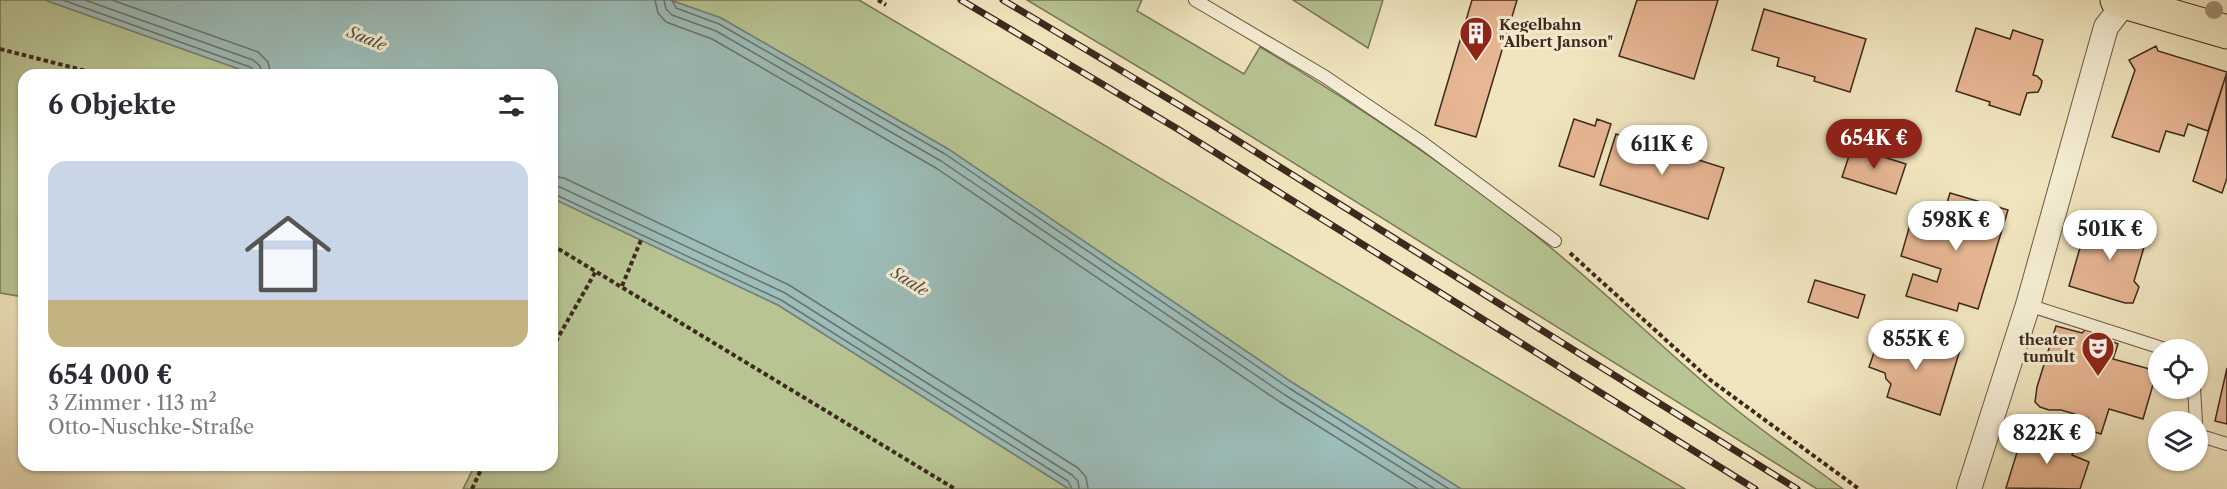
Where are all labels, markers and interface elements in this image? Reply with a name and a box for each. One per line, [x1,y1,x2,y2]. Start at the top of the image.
building icon: Kegelbahn "Albert Janson" [1458,15,1494,62]
place label: Kegelbahn "Albert Janson" [1499,15,1613,51]
water label: Saale [344,21,391,55]
text: 6 Objekte [48,89,176,121]
icon: filters [495,89,528,122]
pin: 654K € [1825,119,1923,170]
pin: 611K € [1613,125,1711,176]
text: 654K € [1840,126,1908,150]
text: 611K € [1630,132,1694,156]
icon: home [234,200,342,308]
pin: 598K € [1907,201,2005,252]
text: 598K € [1922,208,1990,232]
pin: 501K € [2061,210,2159,261]
text: 501K € [2077,217,2143,241]
water label: Saale [887,261,933,301]
pin: 855K € [1867,320,1965,371]
text: 855K € [1882,327,1950,351]
place label: theater tumult [2019,330,2076,366]
theatre icon: theater tumult [2080,330,2116,377]
map controls [2148,339,2208,471]
button: locate [2148,339,2208,399]
text: 654 000 € [48,359,173,391]
text: 3 Zimmer · 113 m² [48,391,217,415]
button: layers [2148,411,2208,471]
pin: 822K € [1998,414,2096,465]
text: Otto-Nuschke-Straße [48,415,254,439]
text: 822K € [2012,421,2082,445]

